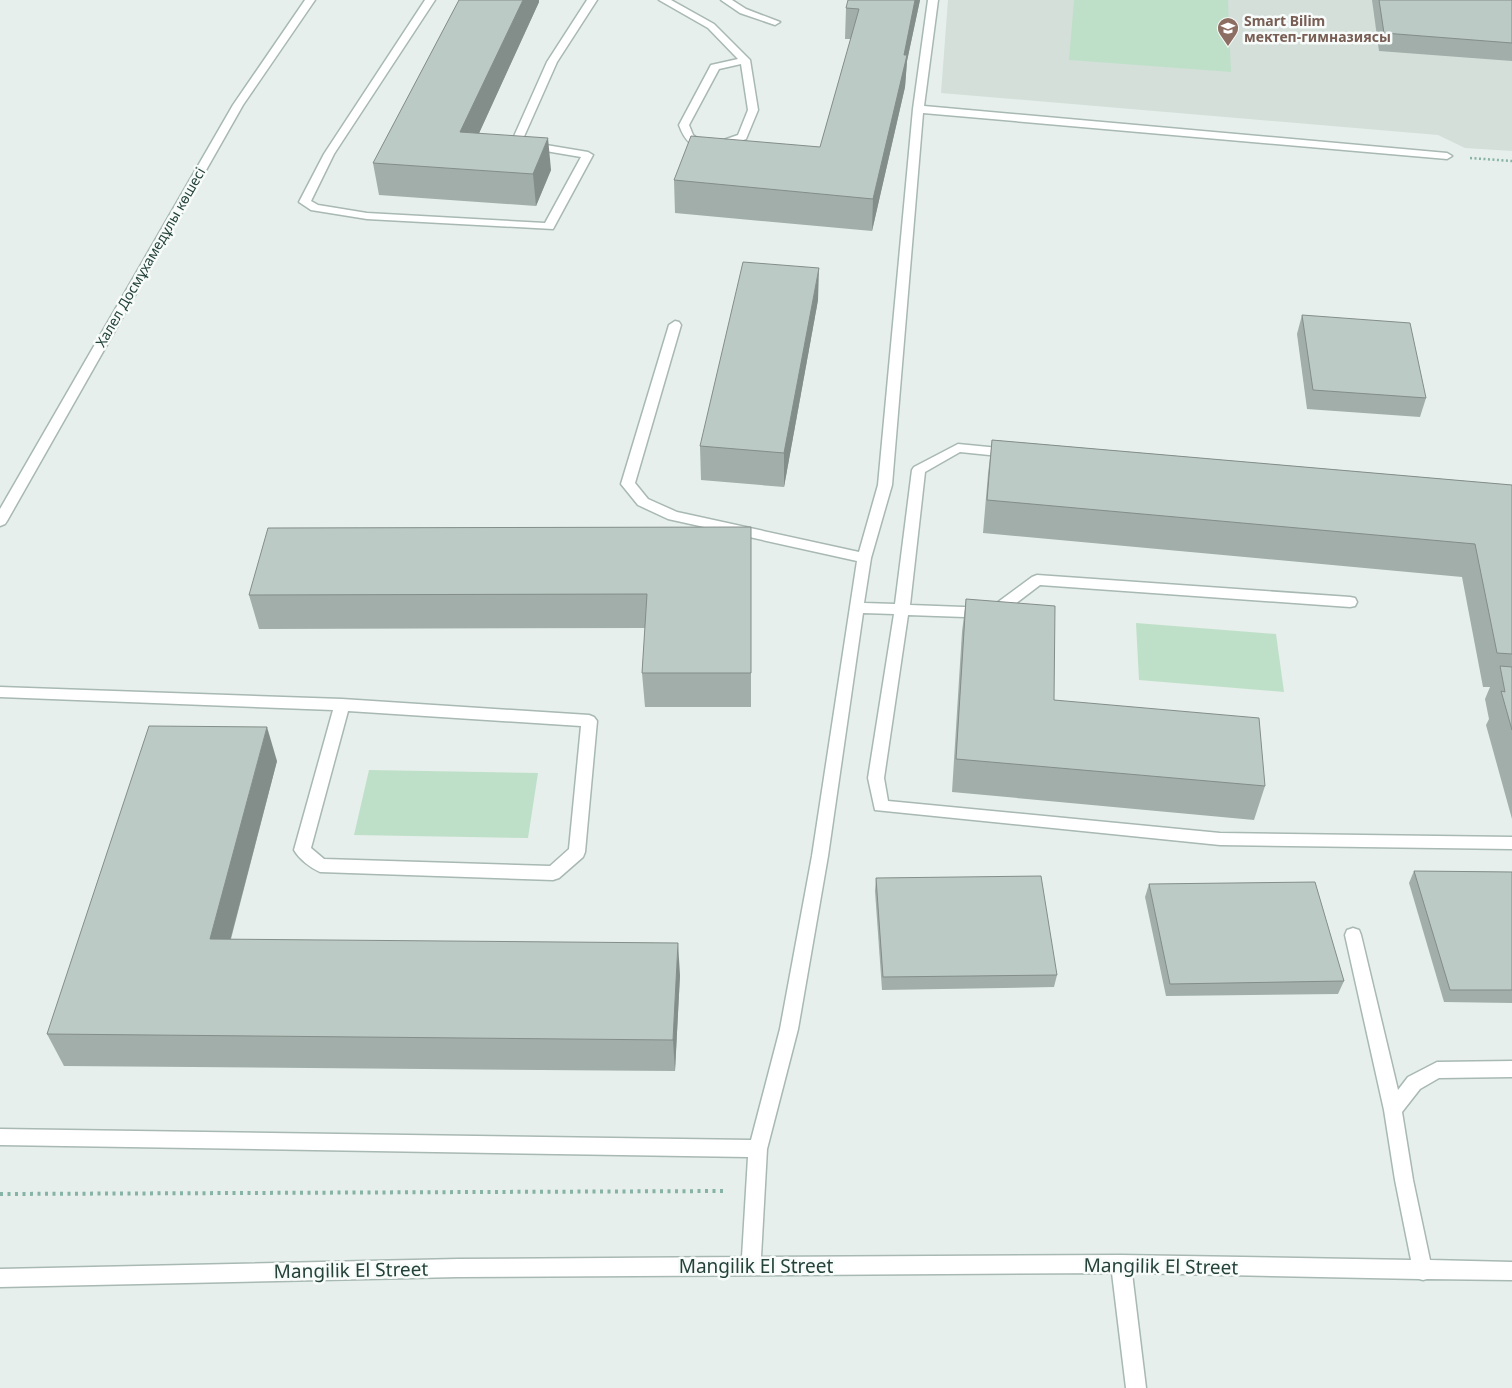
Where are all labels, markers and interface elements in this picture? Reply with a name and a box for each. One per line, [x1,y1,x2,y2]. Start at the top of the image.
place label: Smart Bilim мектеп-гимназиясы [1244,11,1391,46]
school or university icon: Smart Bilim мектеп-гимназиясы [1216,16,1240,47]
street label: Халел Досмұхамедұлы көшесі [91,164,209,350]
street label: Mangilik El Street [1083,1252,1239,1280]
street label: Mangilik El Street [679,1253,833,1279]
street label: Mangilik El Street [273,1256,429,1284]

